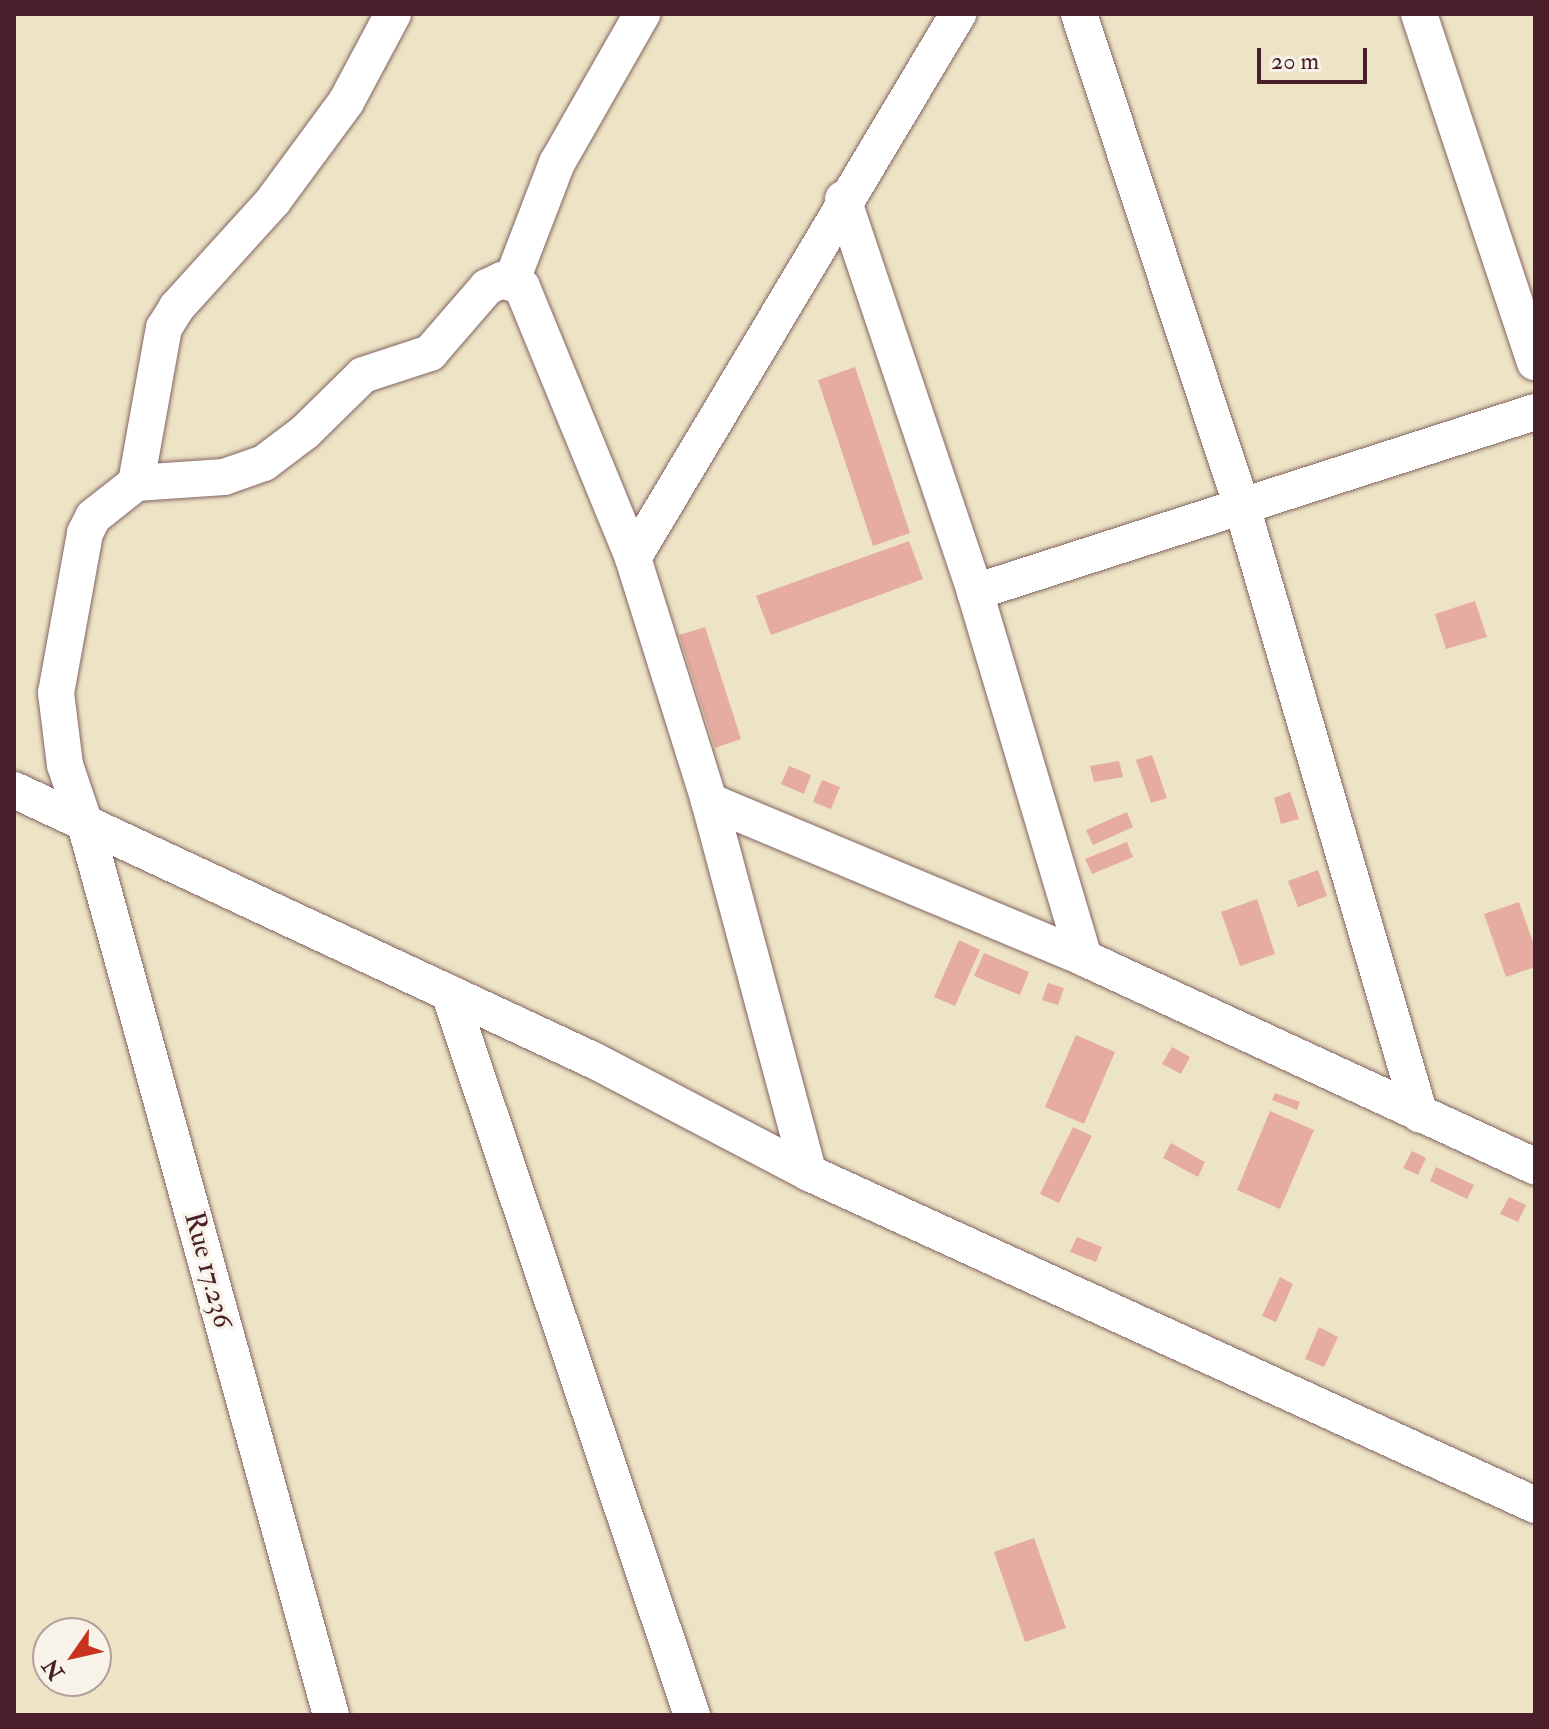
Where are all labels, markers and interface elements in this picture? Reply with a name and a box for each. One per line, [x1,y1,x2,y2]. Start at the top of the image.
scale bar [1261,32,1371,82]
text: 20 m [1271,46,1319,77]
street label: Rue 17.236 [176,1208,240,1332]
north arrow [32,1617,112,1697]
text: N [37,1653,71,1685]

